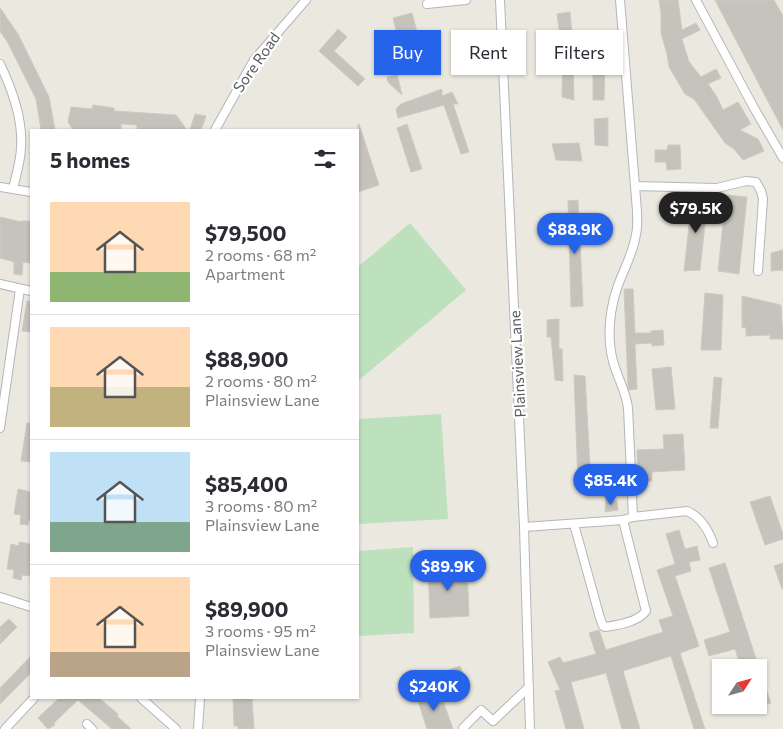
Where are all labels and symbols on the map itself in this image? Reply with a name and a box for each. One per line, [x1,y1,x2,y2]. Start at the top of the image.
street label: Sore Road [229,28,283,96]
pin: $79.5K [655,192,737,234]
pin: $88.9K [534,212,616,255]
street label: Plainsview Lane [505,310,529,418]
pin: $85.4K [570,464,652,506]
pin: $89.9K [407,550,489,592]
north arrow [712,659,768,714]
pin: $240K [399,670,469,712]

